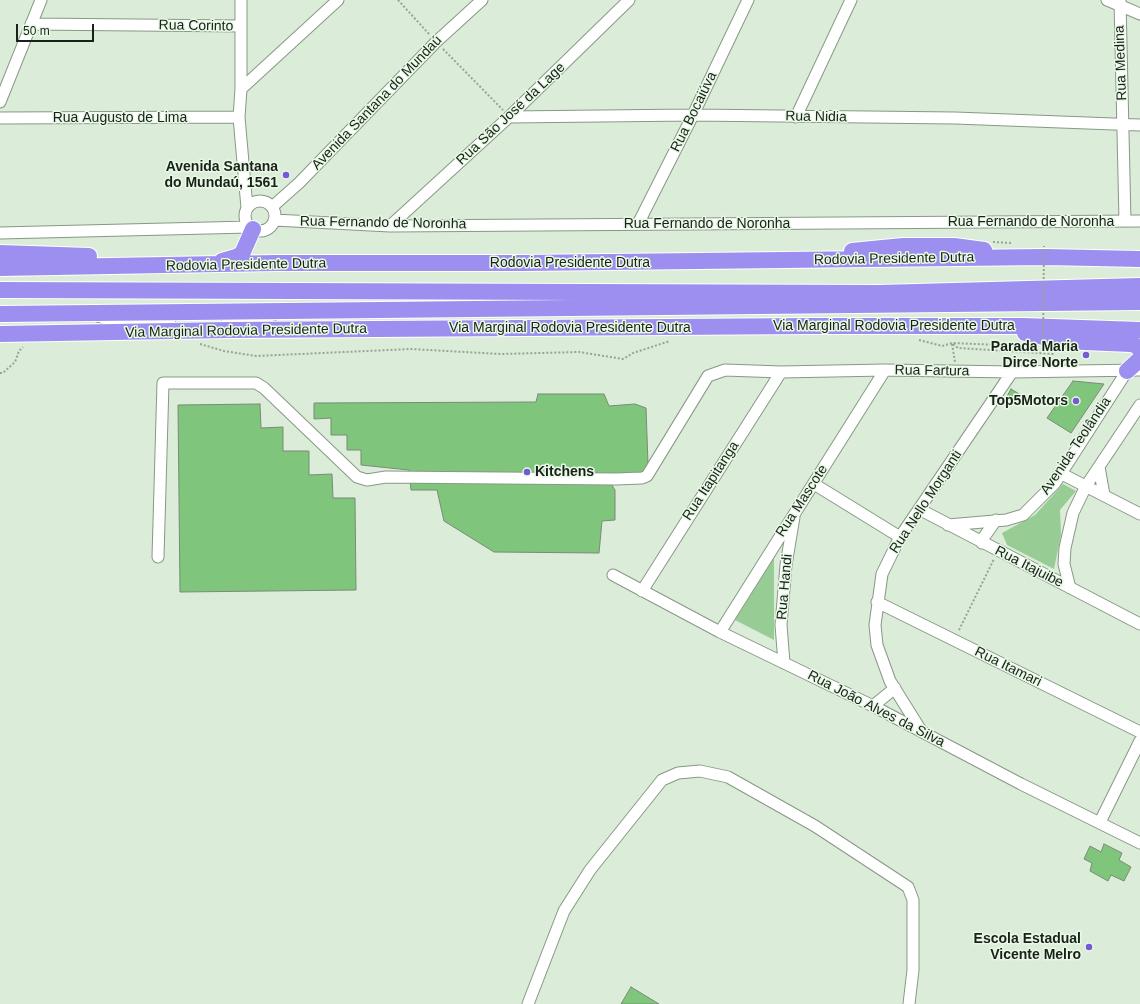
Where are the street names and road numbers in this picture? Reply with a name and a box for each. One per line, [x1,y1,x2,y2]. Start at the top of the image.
street label: Rua Corinto [159,17,233,35]
street label: Rua Medina [1111,25,1131,101]
street label: Avenida Santana do Mundaú [308,32,446,174]
street label: Rua São José da Lage [453,59,569,169]
street label: Rua Bocaiúva [667,69,721,155]
street label: Rua Nidia [785,108,847,126]
street label: Rua Augusto de Lima [53,110,187,126]
street label: Rua Fernando de Noronha [300,213,466,233]
street label: Rua Fernando de Noronha [948,214,1114,230]
street label: Rua Fernando de Noronha [624,216,790,232]
street label: Rodovia Presidente Dutra [814,249,974,269]
street label: Rodovia Presidente Dutra [166,255,326,275]
street label: Rodovia Presidente Dutra [490,255,650,271]
street label: Via Marginal Rodovia Presidente Dutra [773,318,1015,334]
street label: Via Marginal Rodovia Presidente Dutra [125,320,367,342]
street label: Via Marginal Rodovia Presidente Dutra [449,320,691,336]
street label: Rua Fartura [895,362,969,380]
street label: Avenida Teolândia [1037,394,1115,498]
street label: Rua Itapitanga [679,438,743,524]
street label: Rua Nello Morganti [886,447,966,557]
street label: Rua Mascote [772,462,832,540]
street label: Rua Itajuibe [992,543,1066,591]
street label: Rua Handi [774,553,796,621]
street label: Rua Itamari [972,644,1044,690]
street label: Rua João Alves da Silva [805,667,947,751]

